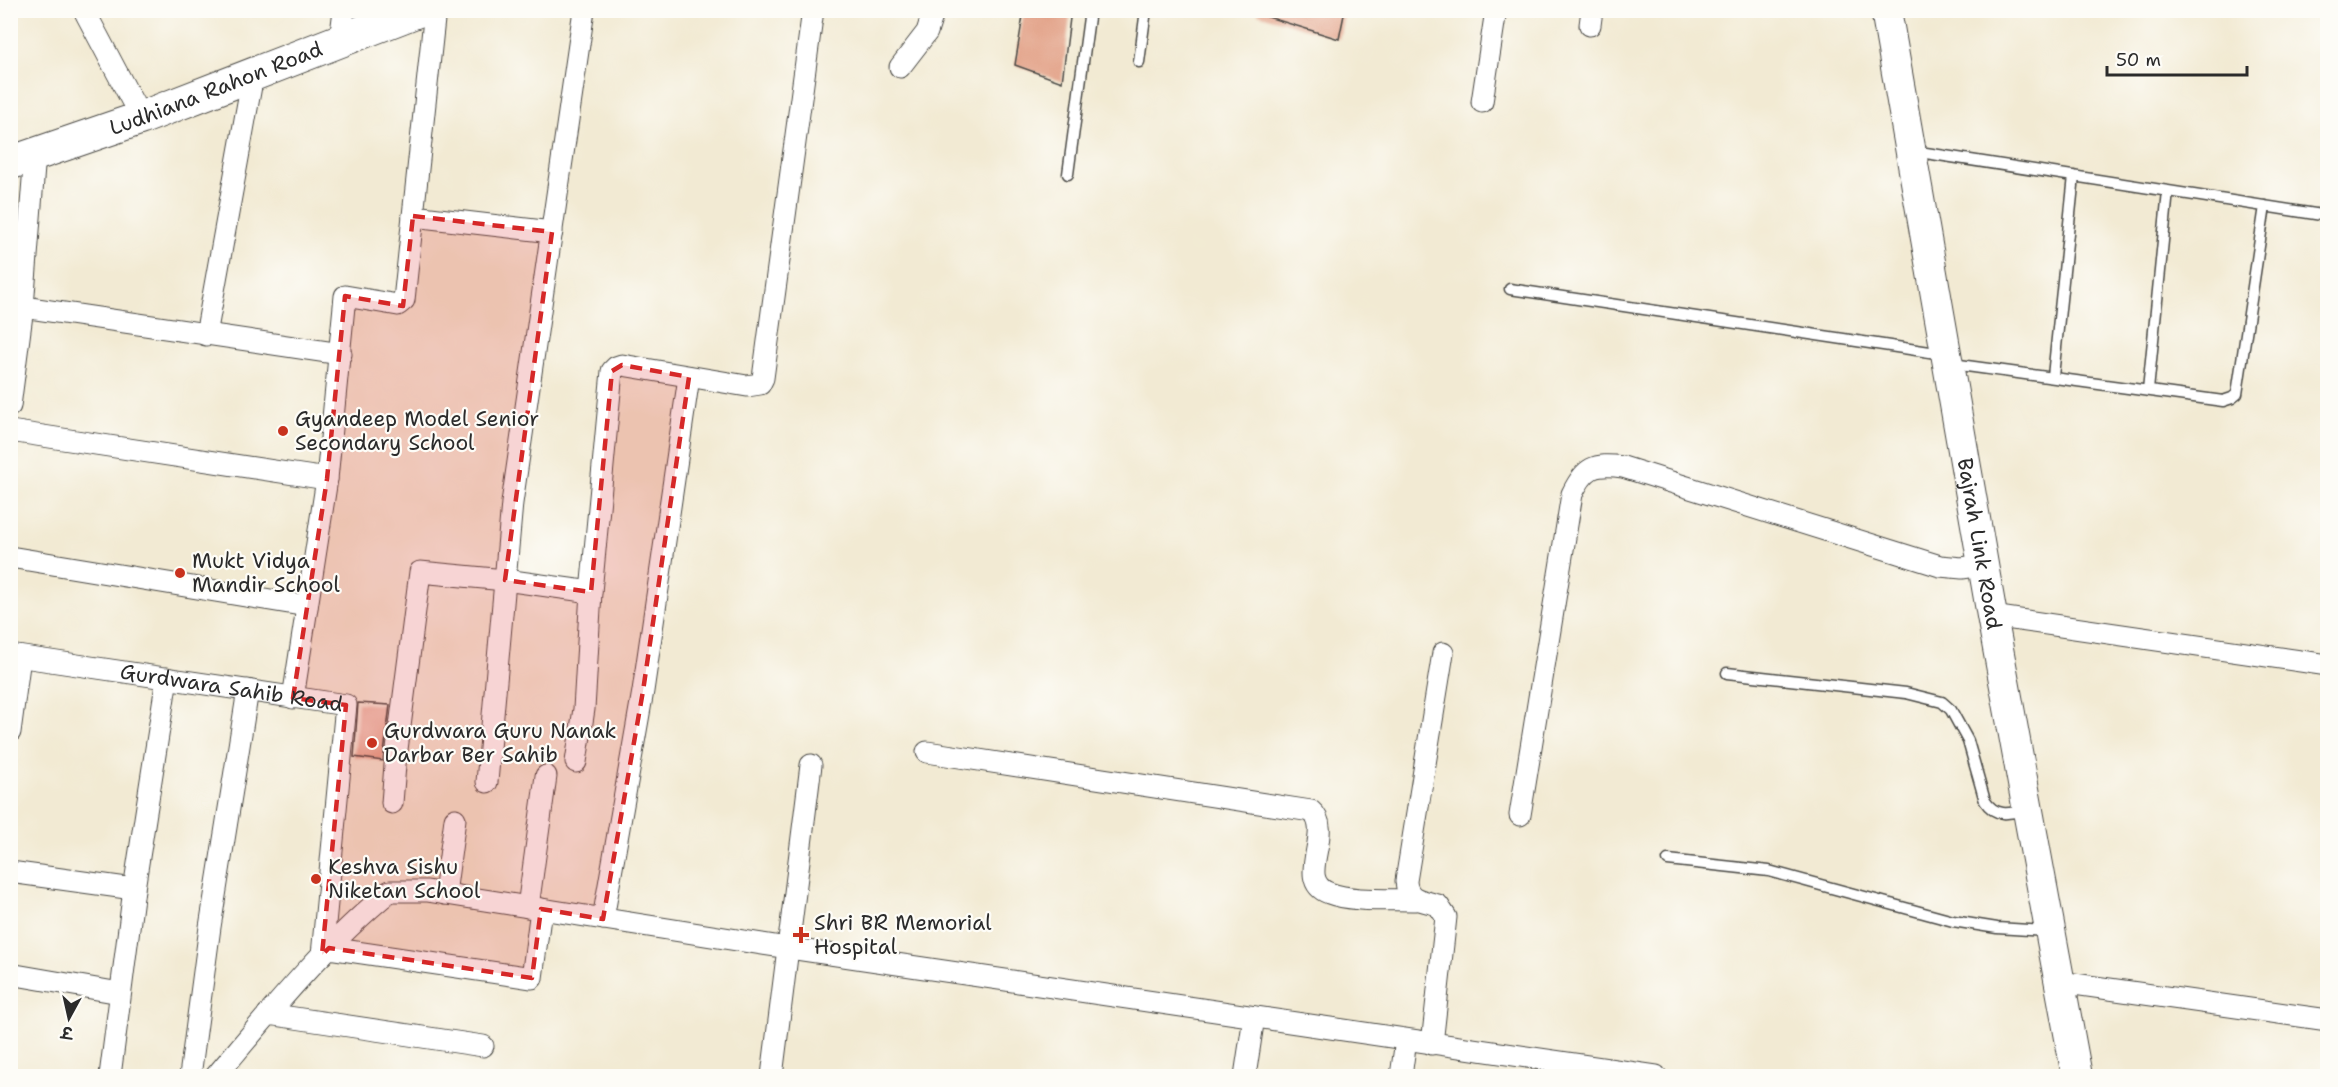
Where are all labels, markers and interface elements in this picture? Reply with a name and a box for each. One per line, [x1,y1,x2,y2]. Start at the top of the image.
street label: Ludhiana Rahon Road [106,35,326,142]
scale bar [2107,39,2246,77]
text: 50 m [2116,48,2161,72]
place label: Gyandeep Model Senior Secondary School [295,405,539,457]
marker: Gyandeep Model Senior Secondary School [276,424,290,438]
street label: Bajrah Link Road [1951,456,2008,632]
place label: Mukt Vidya Mandir School [192,547,341,599]
marker: Mukt Vidya Mandir School [173,566,187,580]
street label: Gurdwara Sahib Road [118,658,345,718]
place label: Gurdwara Guru Nanak Darbar Ber Sahib [384,717,617,769]
marker: Gurdwara Guru Nanak Darbar Ber Sahib [365,736,379,750]
place label: Keshva Sishu Niketan School [328,853,481,905]
marker: Keshva Sishu Niketan School [309,872,323,886]
place label: Shri BR Memorial Hospital [814,909,992,961]
marker: Shri BR Memorial Hospital [792,926,810,944]
north arrow [39,988,99,1048]
text: उ [59,1021,76,1044]

